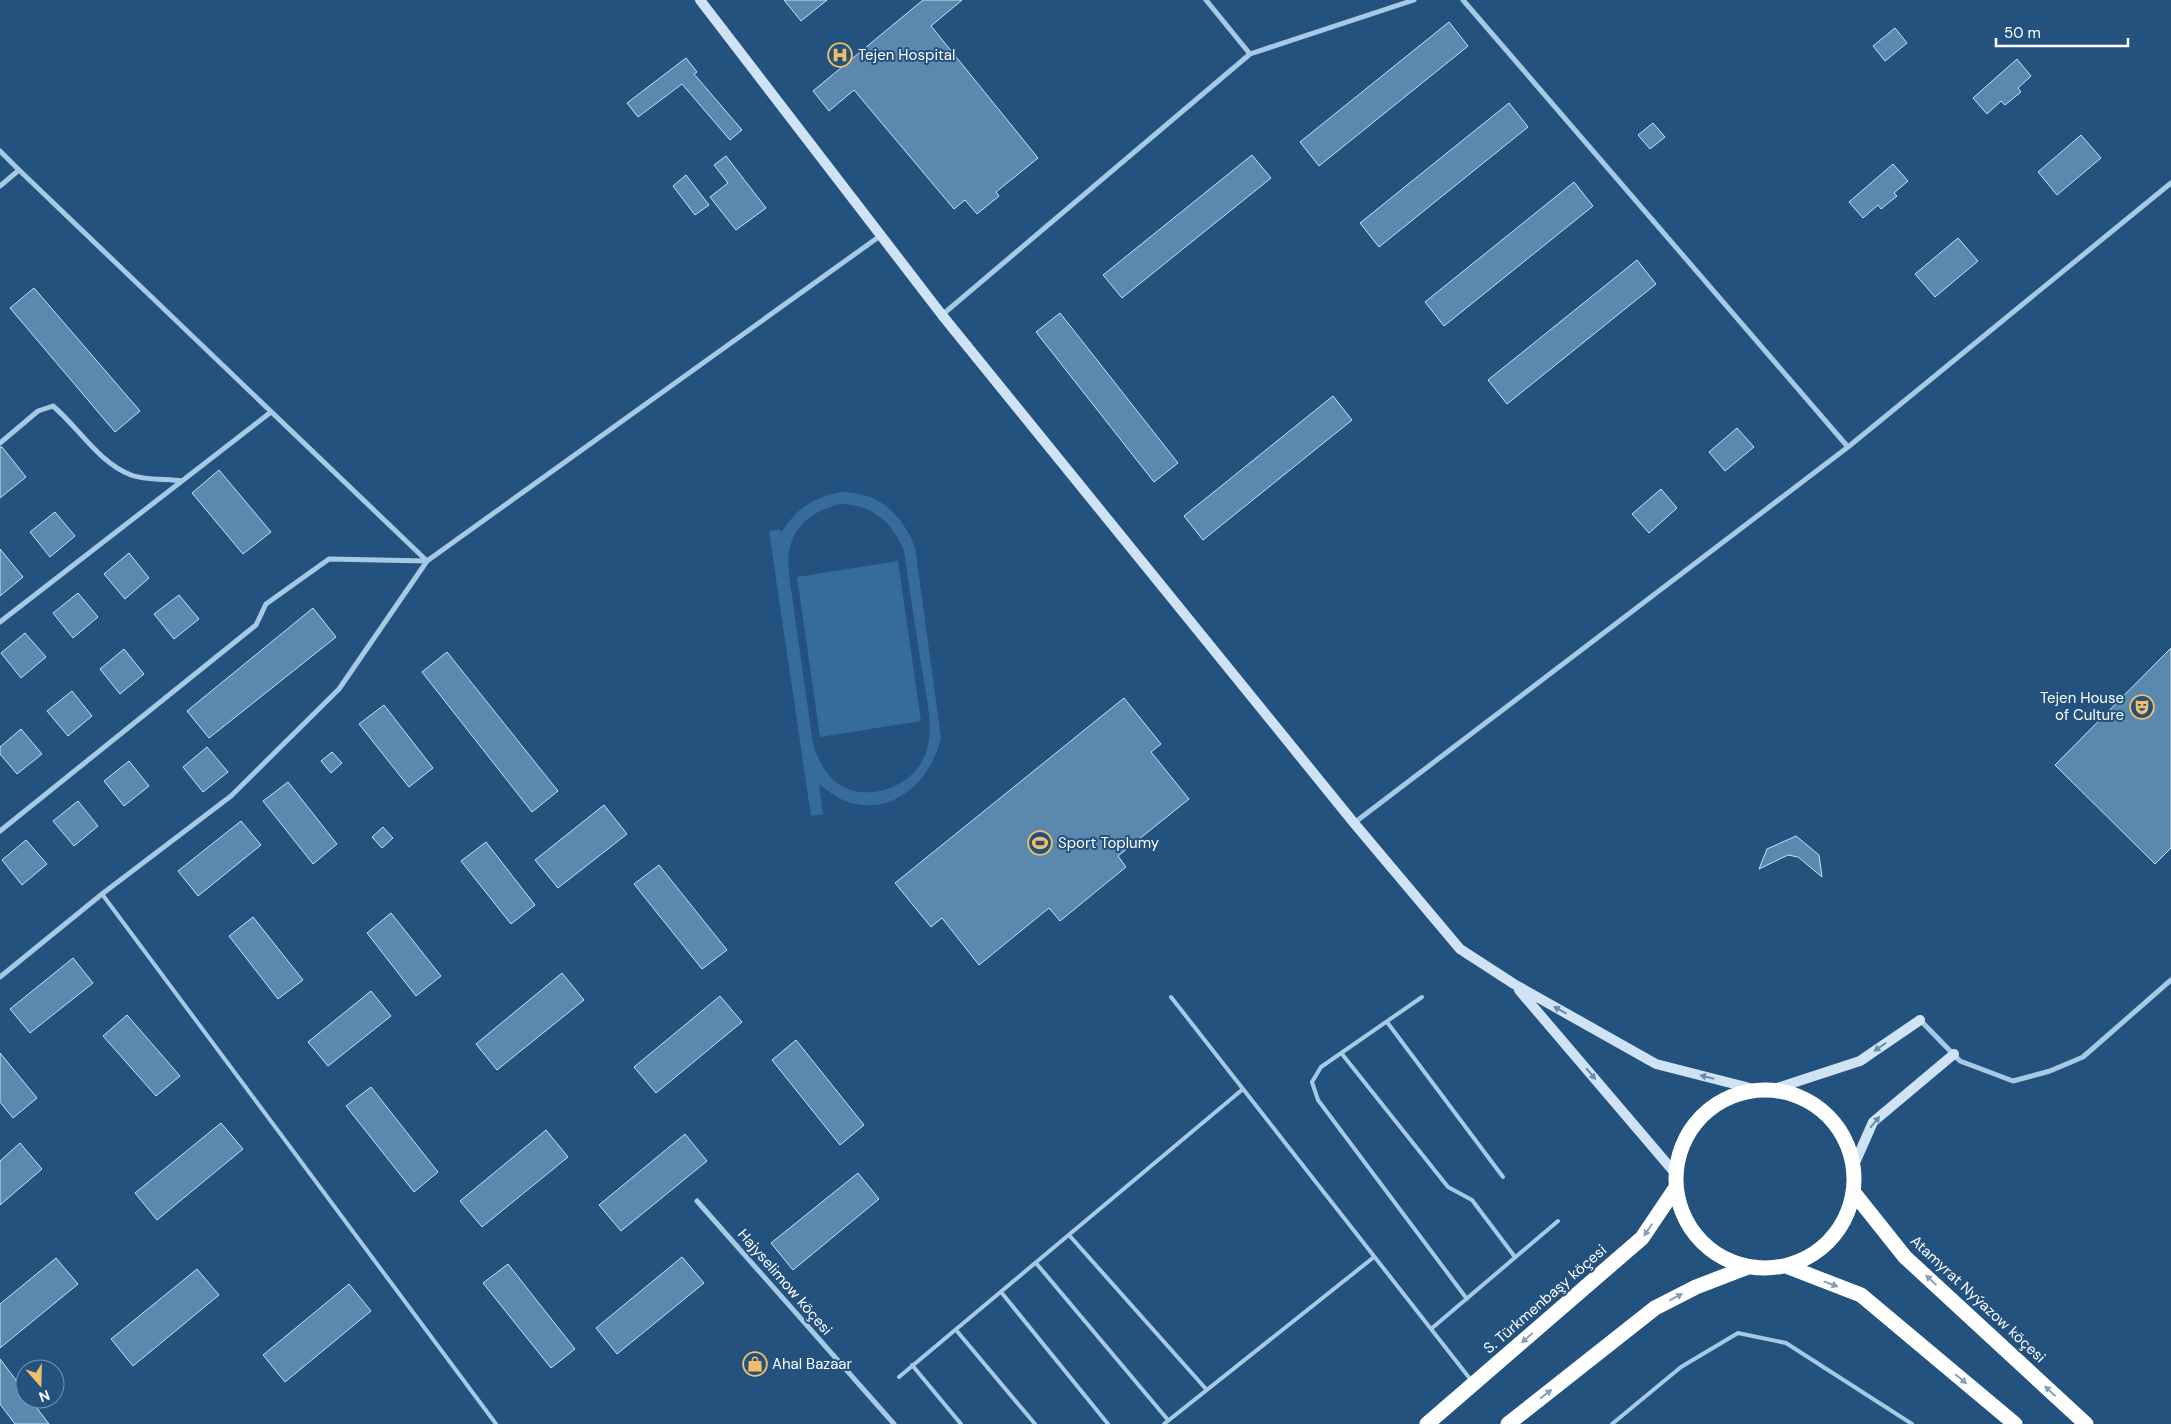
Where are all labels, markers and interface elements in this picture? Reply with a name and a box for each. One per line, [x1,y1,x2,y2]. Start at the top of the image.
scale bar [1996,15,2128,47]
text: 50 m [2004,23,2041,43]
hospital icon: Tejen Hospital [827,42,853,68]
place label: Tejen Hospital [858,45,955,65]
place label: Tejen House of Culture [2040,688,2124,725]
theatre icon: Tejen House of Culture [2129,694,2155,720]
sports icon: Sport Toplumy [1027,830,1053,856]
place label: Sport Toplumy [1058,833,1160,853]
one-way arrow [1553,1006,1568,1014]
one-way arrow [1873,1042,1887,1052]
one-way arrow [1585,1068,1597,1080]
one-way arrow [1699,1073,1714,1081]
one-way arrow [1870,1115,1881,1128]
one-way arrow [1643,1223,1653,1237]
street label: Hajyselimow köçesi [733,1225,837,1339]
street label: Atamyrat Nyýazow köçesi [1906,1231,2050,1367]
street label: S. Türkmenbaşy köçesi [1479,1240,1611,1358]
one-way arrow [1925,1274,1937,1286]
one-way arrow [1824,1281,1839,1288]
one-way arrow [1669,1293,1684,1301]
one-way arrow [1521,1332,1533,1344]
shop icon: Ahal Bazaar [742,1351,768,1377]
place label: Ahal Bazaar [772,1354,852,1374]
north arrow [15,1359,65,1409]
one-way arrow [1955,1374,1968,1385]
one-way arrow [2044,1385,2056,1397]
text: N [37,1386,52,1406]
one-way arrow [1539,1388,1552,1399]

